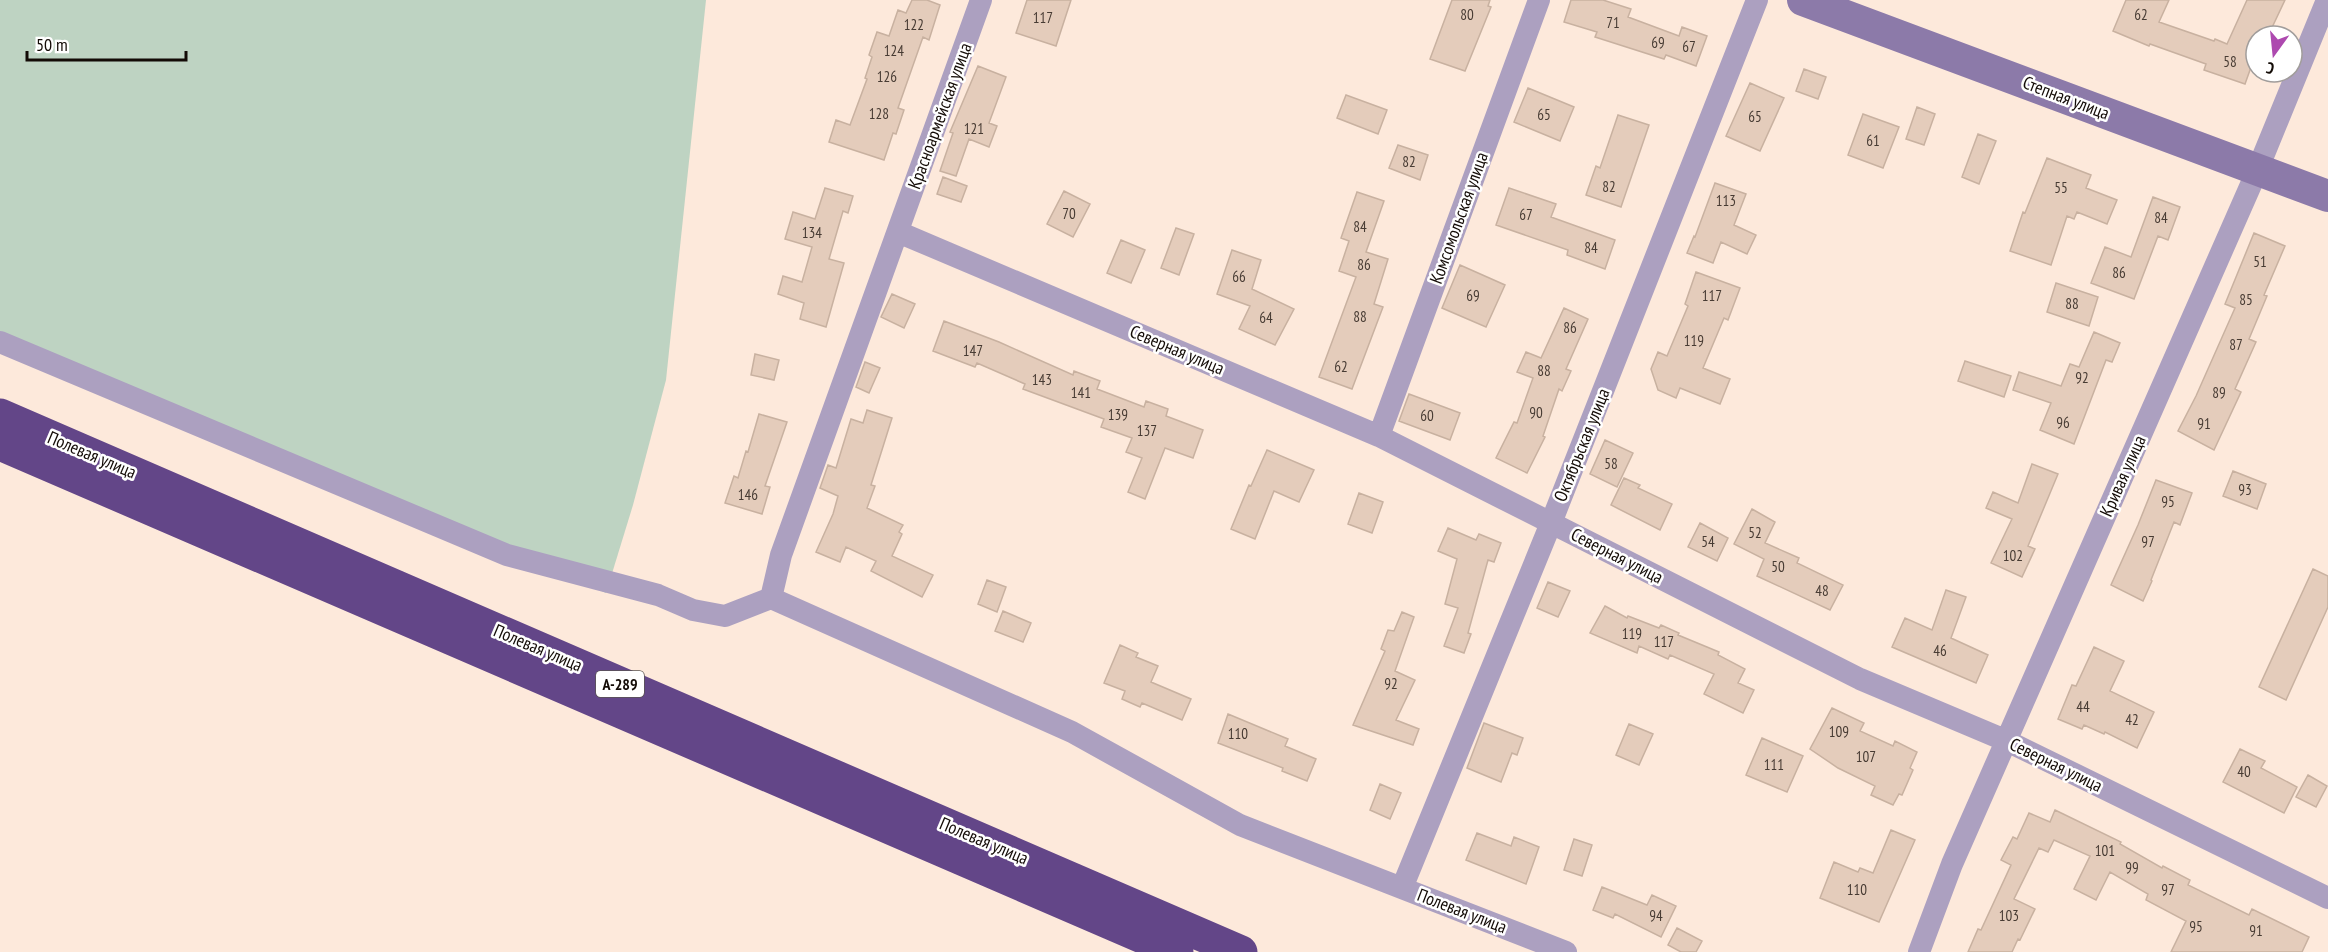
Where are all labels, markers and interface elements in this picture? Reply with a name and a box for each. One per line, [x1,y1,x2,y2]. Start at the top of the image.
house number: 80 [1460,5,1474,24]
house number: 62 [2134,5,2148,24]
house number: 117 [1033,8,1053,27]
house number: 71 [1606,13,1620,32]
house number: 122 [904,15,924,34]
scale bar [27,24,186,62]
north arrow [2244,24,2304,84]
text: 50 m [36,33,68,56]
house number: 69 [1651,33,1665,52]
house number: 67 [1682,37,1696,56]
street label: Красноармейская улица [902,40,977,192]
house number: 124 [884,41,904,60]
house number: 58 [2223,52,2237,71]
text: С [2263,58,2276,79]
house number: 126 [877,67,897,86]
street label: Степная улица [2020,71,2113,125]
house number: 128 [869,104,889,123]
house number: 65 [1537,105,1551,124]
house number: 65 [1748,107,1762,126]
house number: 121 [964,119,984,138]
house number: 61 [1866,131,1880,150]
street label: Комсомольская улица [1424,149,1493,287]
house number: 82 [1402,152,1416,171]
house number: 82 [1602,177,1616,196]
house number: 55 [2054,178,2068,197]
house number: 113 [1716,191,1736,210]
house number: 70 [1062,204,1076,223]
house number: 67 [1519,205,1533,224]
house number: 84 [2154,208,2168,227]
house number: 84 [1353,217,1367,236]
house number: 134 [802,223,822,242]
house number: 84 [1584,238,1598,257]
house number: 51 [2253,252,2267,271]
house number: 86 [1357,255,1371,274]
house number: 86 [2112,263,2126,282]
house number: 66 [1232,267,1246,286]
house number: 69 [1466,286,1480,305]
house number: 117 [1702,286,1722,305]
house number: 85 [2239,290,2253,309]
house number: 88 [2065,294,2079,313]
house number: 88 [1353,307,1367,326]
house number: 64 [1259,308,1273,327]
house number: 86 [1563,318,1577,337]
street label: Северная улица [1127,319,1228,380]
house number: 119 [1684,331,1704,350]
house number: 87 [2229,335,2243,354]
house number: 147 [963,341,983,360]
house number: 62 [1334,357,1348,376]
house number: 88 [1537,361,1551,380]
house number: 92 [2075,368,2089,387]
house number: 143 [1032,370,1052,389]
house number: 141 [1071,383,1091,402]
house number: 89 [2212,383,2226,402]
street label: Октябрьская улица [1548,385,1615,505]
house number: 90 [1529,403,1543,422]
house number: 139 [1108,405,1128,424]
house number: 60 [1420,406,1434,425]
house number: 96 [2056,413,2070,432]
house number: 91 [2197,414,2211,433]
house number: 137 [1137,421,1157,440]
street label: Полевая улица [44,426,140,484]
street label: Кривая улица [2094,432,2151,520]
house number: 58 [1604,454,1618,473]
house number: 93 [2238,480,2252,499]
house number: 146 [738,485,758,504]
house number: 95 [2161,492,2175,511]
street label: Северная улица [1567,523,1667,589]
house number: 52 [1748,523,1762,542]
house number: 54 [1701,532,1715,551]
house number: 97 [2141,532,2155,551]
house number: 102 [2003,546,2023,565]
house number: 50 [1771,557,1785,576]
house number: 48 [1815,581,1829,600]
street label: Полевая улица [490,619,586,677]
house number: 119 [1622,624,1642,643]
house number: 117 [1654,632,1674,651]
house number: 46 [1933,641,1947,660]
road number: А-289 [596,671,644,697]
house number: 92 [1384,674,1398,693]
house number: 44 [2076,697,2090,716]
house number: 42 [2125,710,2139,729]
house number: 109 [1829,722,1849,741]
house number: 110 [1228,724,1248,743]
street label: Северная улица [2006,732,2106,797]
house number: 107 [1856,747,1876,766]
house number: 111 [1764,755,1784,774]
house number: 40 [2237,762,2251,781]
street label: Полевая улица [936,812,1032,870]
house number: 101 [2095,841,2115,860]
house number: 99 [2125,858,2139,877]
house number: 110 [1847,880,1867,899]
house number: 97 [2161,880,2175,899]
street label: Полевая улица [1414,883,1510,938]
house number: 94 [1649,906,1663,925]
house number: 103 [1999,906,2019,925]
house number: 95 [2189,917,2203,936]
house number: 91 [2249,921,2263,940]

